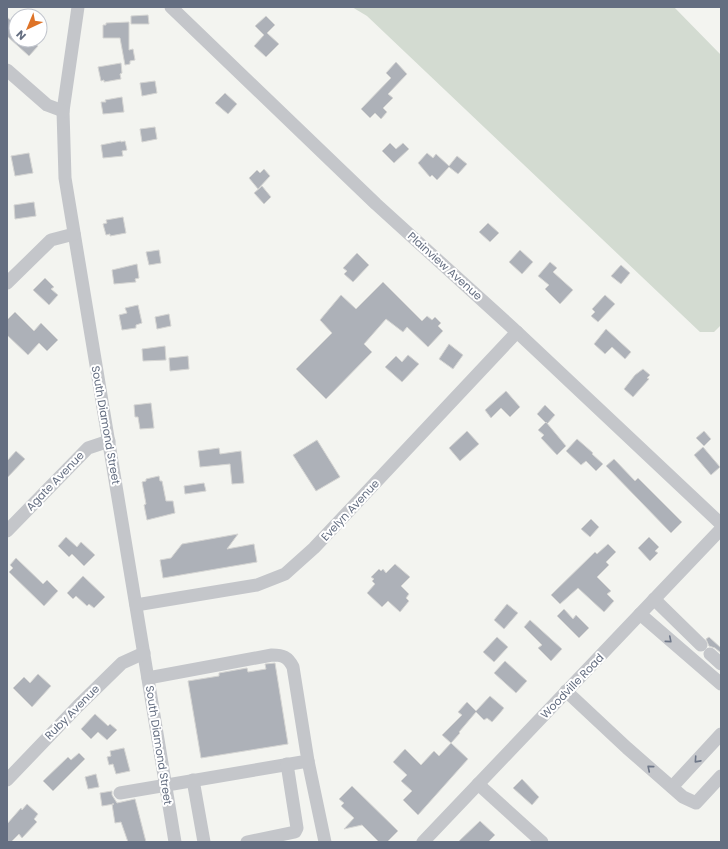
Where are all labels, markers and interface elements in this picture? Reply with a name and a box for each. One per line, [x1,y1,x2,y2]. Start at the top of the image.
north arrow [8,8,48,48]
text: N [13,27,30,44]
street label: Plainview Avenue [404,228,486,304]
street label: South Diamond Street [88,364,124,486]
street label: Agate Avenue [22,447,88,514]
street label: Evelyn Avenue [317,476,383,544]
one-way arrow [665,635,672,642]
street label: Woodville Road [537,650,607,722]
street label: Ruby Avenue [41,681,103,743]
street label: South Diamond Street [142,684,176,806]
one-way arrow [694,756,701,763]
one-way arrow [647,765,654,772]

